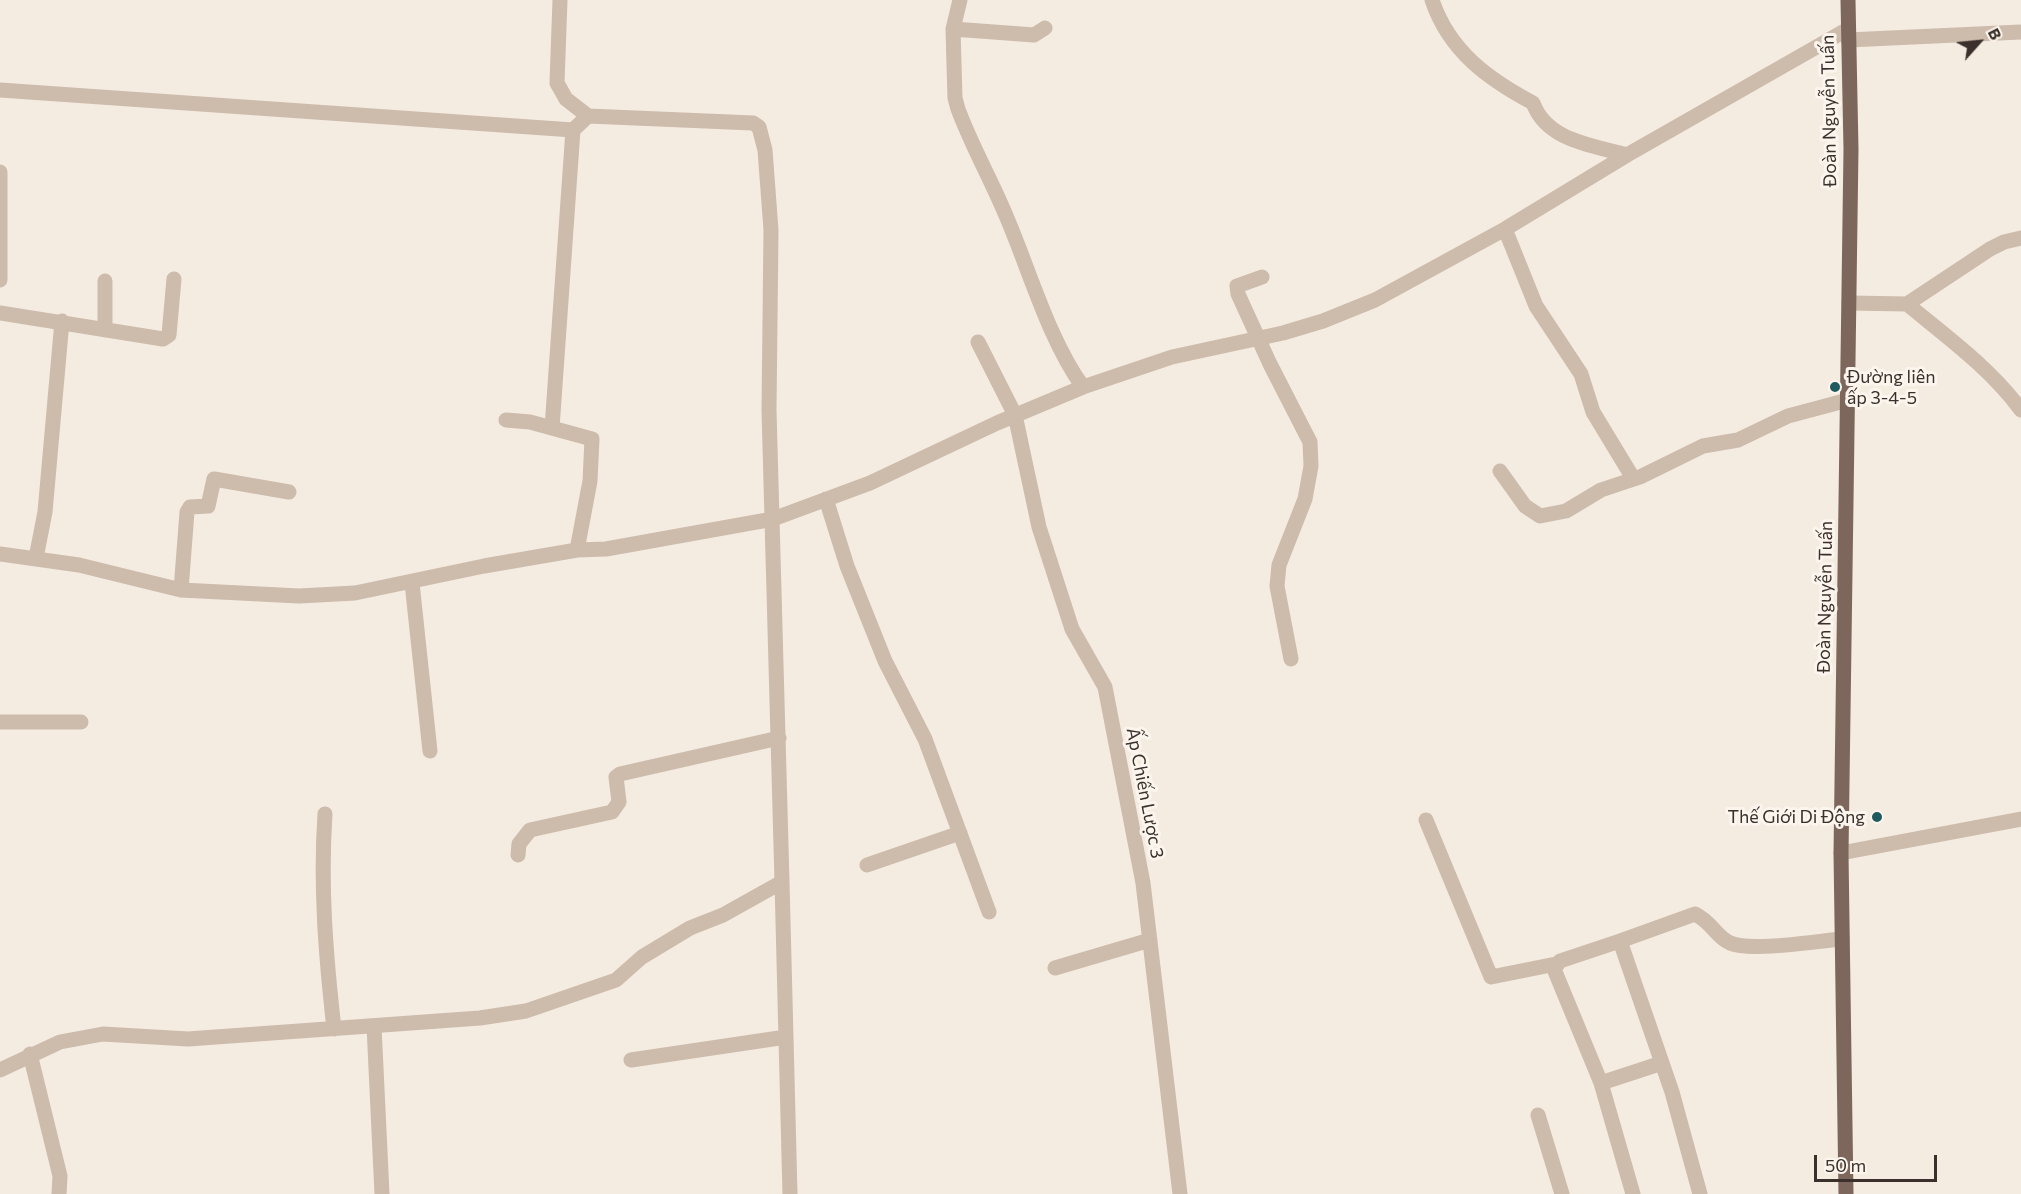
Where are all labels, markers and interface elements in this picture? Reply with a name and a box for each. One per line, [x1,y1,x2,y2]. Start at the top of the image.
north arrow [1949,12,2009,72]
text: B [1985,25,2006,43]
street label: Đoàn Nguyễn Tuấn [1817,35,1841,187]
place label: Đường liên ấp 3-4-5 [1847,366,1936,409]
marker: Đường liên ấp 3-4-5 [1828,380,1842,394]
street label: Đoàn Nguyễn Tuấn [1813,521,1837,673]
street label: Ấp Chiến Lược 3 [1122,726,1168,860]
place label: Thế Giới Di Động [1727,806,1865,828]
marker: Thế Giới Di Động [1870,810,1884,824]
scale bar [1817,1143,1940,1181]
text: 50 m [1825,1154,1866,1176]

